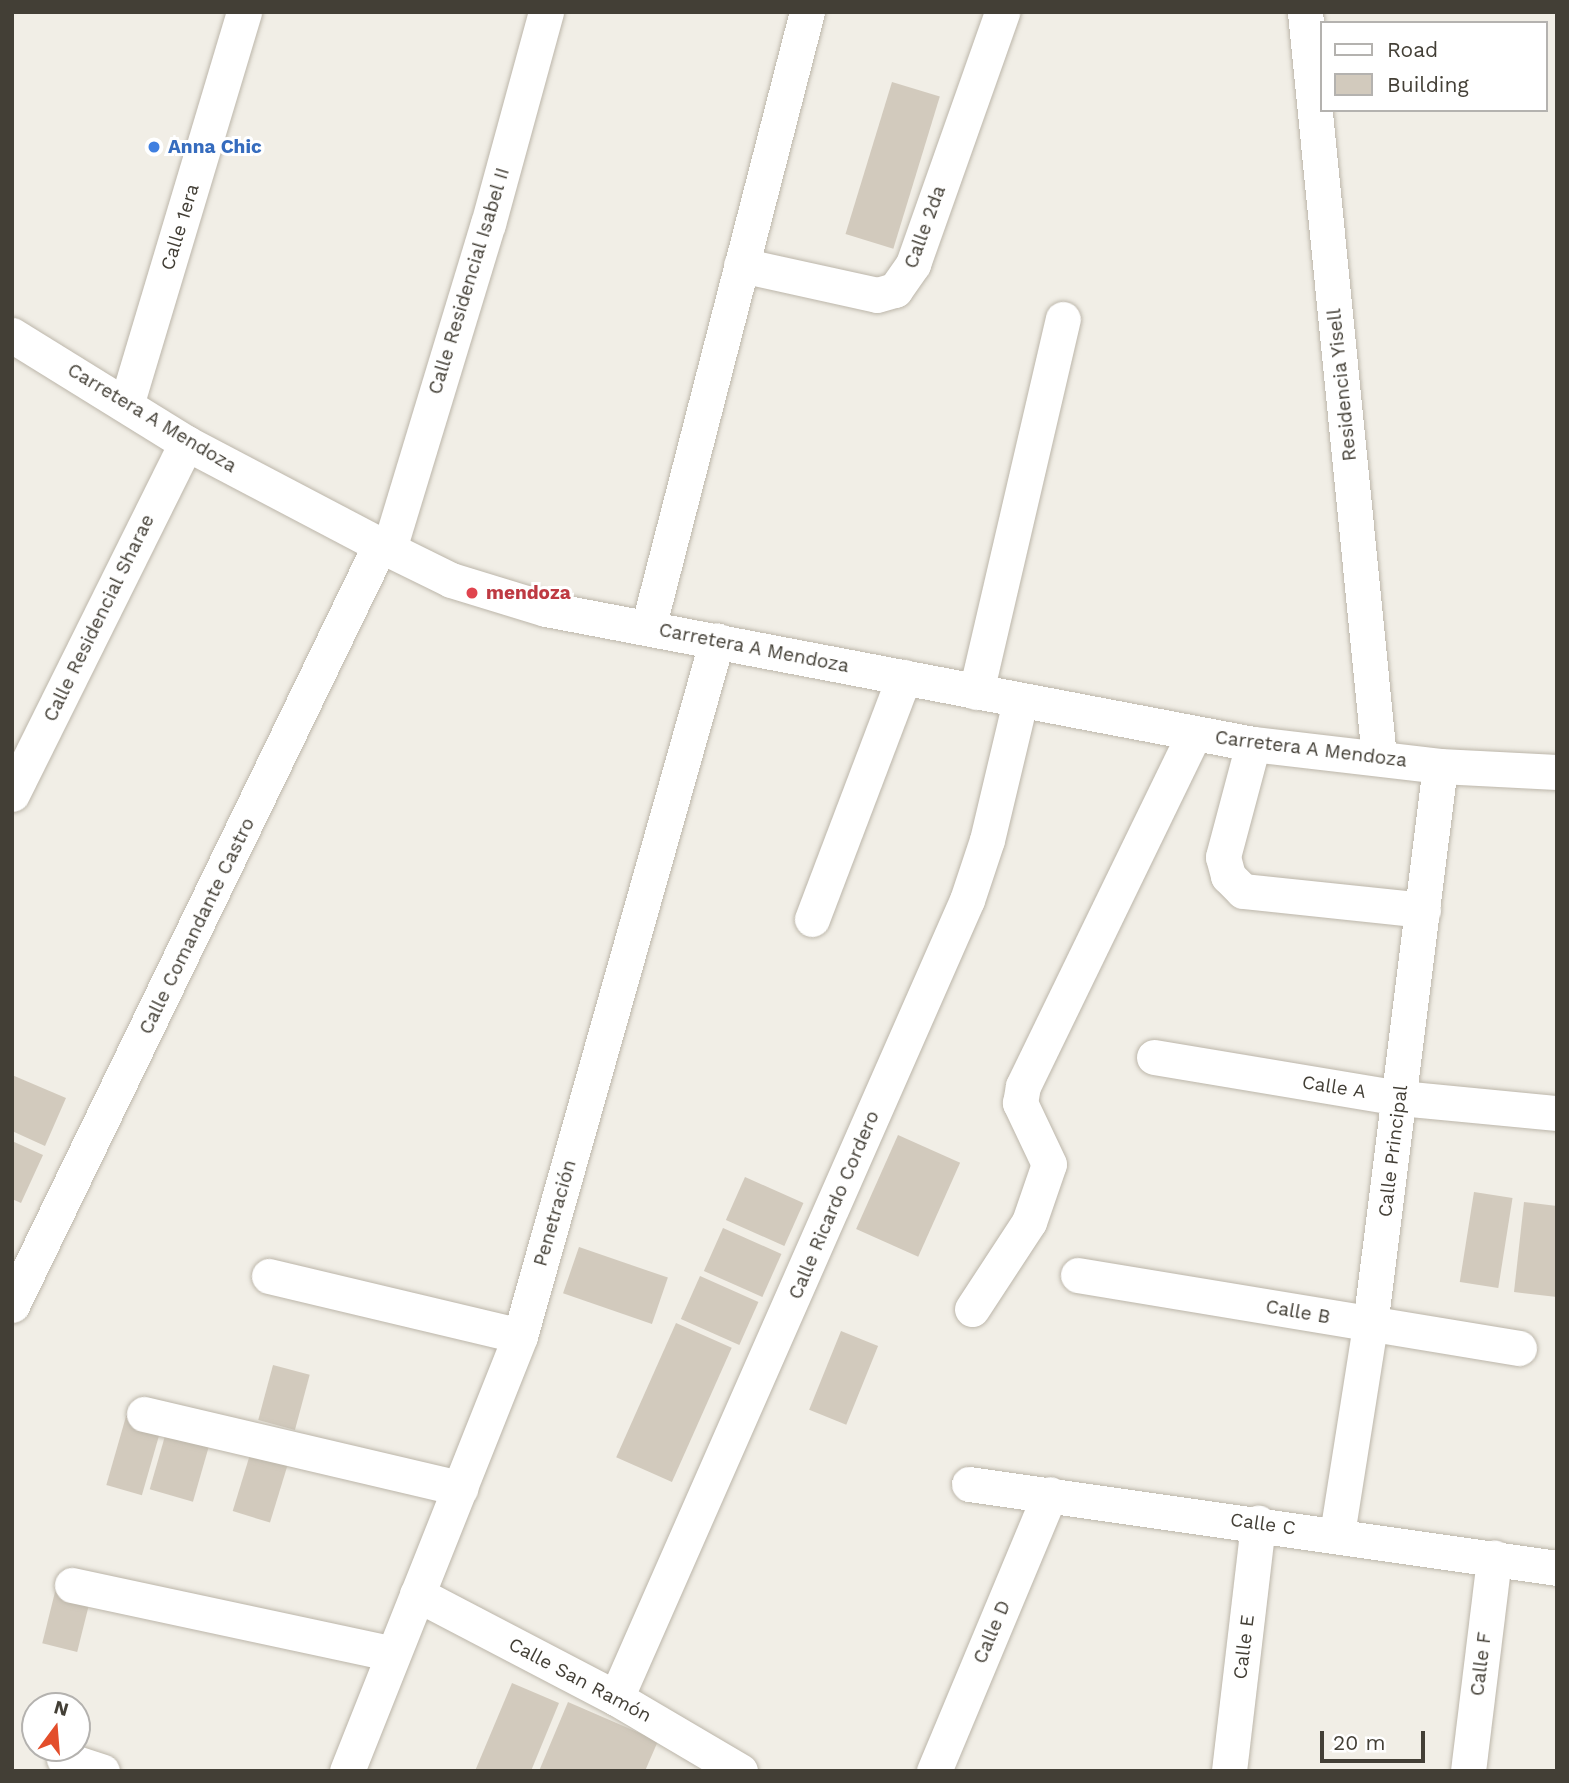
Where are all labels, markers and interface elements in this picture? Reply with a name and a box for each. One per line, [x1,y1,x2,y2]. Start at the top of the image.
legend [1320,21,1548,112]
text: Road [1387,37,1438,62]
text: Building [1387,72,1469,97]
place label: Anna Chic [168,136,262,158]
marker: Anna Chic [146,139,162,155]
street label: Calle Residencial Isabel II [423,164,515,398]
street label: Calle 1era [156,181,204,273]
street label: Calle 2da [899,182,951,272]
street label: Residencia Yisell [1323,307,1361,463]
street label: Carretera A Mendoza [62,358,242,478]
street label: Calle Residencial Sharae [39,510,159,726]
place label: mendoza [486,582,571,604]
marker: mendoza [464,585,480,601]
street label: Carretera A Mendoza [656,618,852,678]
street label: Carretera A Mendoza [1213,726,1409,772]
street label: Calle Comandante Castro [135,814,259,1038]
street label: Calle A [1300,1071,1368,1103]
street label: Calle Principal [1374,1084,1412,1218]
street label: Calle Ricardo Cordero [784,1107,884,1303]
street label: Penetración [529,1157,581,1269]
street label: Calle B [1264,1295,1332,1329]
street label: Calle C [1229,1508,1297,1540]
street label: Calle D [969,1597,1015,1667]
street label: Calle E [1229,1613,1259,1681]
street label: Calle F [1466,1631,1496,1697]
street label: Calle San Ramón [505,1633,655,1727]
north arrow [21,1692,91,1762]
text: N [51,1695,71,1721]
scale bar [1324,1716,1429,1760]
text: 20 m [1333,1730,1385,1755]

